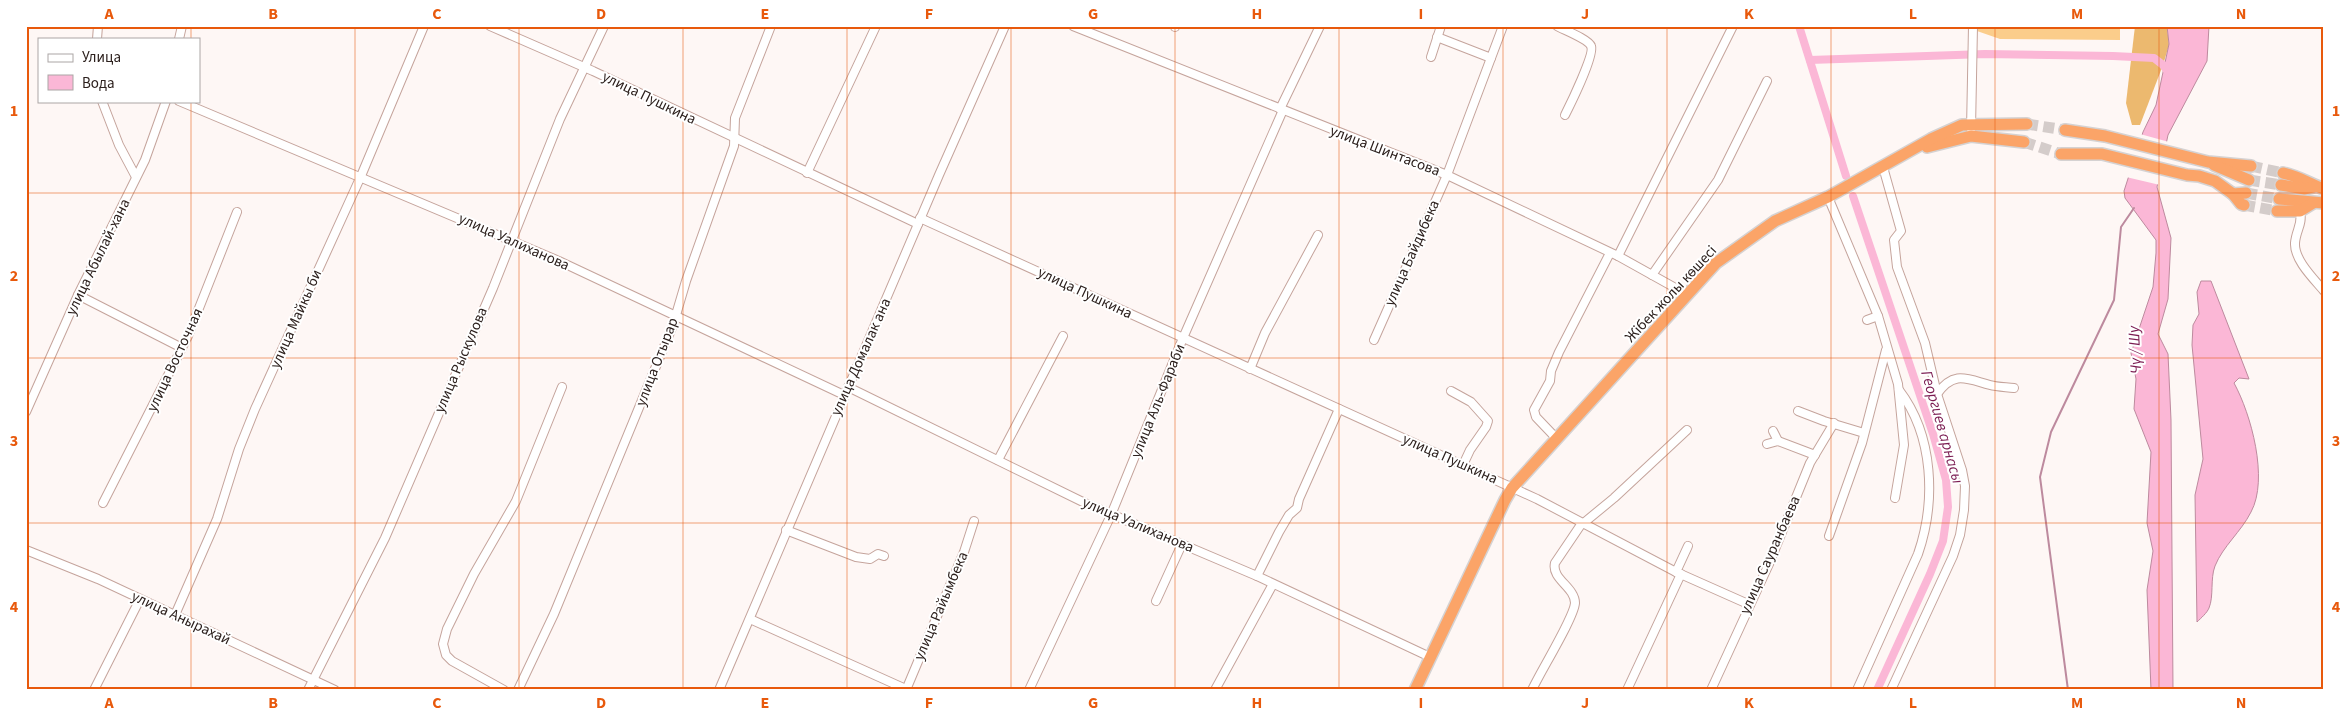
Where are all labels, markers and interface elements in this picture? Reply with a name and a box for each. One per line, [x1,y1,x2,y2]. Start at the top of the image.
text: A [103,3,114,25]
text: B [268,3,278,25]
text: C [432,3,442,25]
text: D [596,3,606,25]
text: E [761,3,769,25]
text: F [925,3,933,25]
text: G [1088,3,1098,25]
text: H [1252,3,1262,25]
text: I [1419,3,1423,25]
text: J [1581,3,1589,25]
text: K [1744,3,1754,25]
text: L [1909,3,1917,25]
text: M [2071,3,2083,25]
text: N [2236,3,2246,25]
legend [38,38,200,102]
text: Улица [82,47,121,68]
street label: улица Пушкина [598,66,700,130]
text: Вода [82,73,115,94]
text: 1 [10,100,18,122]
text: 1 [2332,100,2340,122]
street label: улица Шинтасова [1327,120,1443,182]
street label: улица Абылай-хана [61,195,135,319]
street label: улица Байдибека [1379,197,1445,309]
street label: улица Уалиханова [455,208,573,276]
street label: Жібек жолы көшесі [1620,241,1722,347]
street label: улица Пушкина [1034,262,1136,324]
text: 2 [10,265,18,287]
text: 2 [2332,265,2340,287]
street label: улица Майкы би [265,266,327,372]
street label: улица Домалак ана [826,295,896,419]
street label: улица Рыскулова [429,304,493,416]
street label: улица Восточная [142,305,208,415]
street label: улица Отырар [630,315,684,409]
water label: Чү / Шу [2123,325,2147,375]
street label: улица Аль-Фараби [1126,341,1190,461]
water label: Георгиев арнасы [1915,368,1969,487]
street label: улица Пушкина [1399,429,1501,489]
text: 3 [10,430,18,452]
text: 3 [2332,430,2340,452]
street label: улица Уалиханова [1079,492,1197,558]
street label: улица Сауранбаева [1734,492,1806,618]
street label: улица Райымбека [909,548,973,664]
street label: улица Анырахай [128,586,234,650]
text: 4 [10,596,19,618]
text: 4 [2332,596,2341,618]
text: A [103,692,114,714]
text: B [268,692,278,714]
text: C [432,692,442,714]
text: D [596,692,606,714]
text: E [761,692,769,714]
text: F [925,692,933,714]
text: G [1088,692,1098,714]
text: H [1252,692,1262,714]
text: I [1419,692,1423,714]
text: J [1581,692,1589,714]
text: K [1744,692,1754,714]
text: L [1909,692,1917,714]
text: M [2071,692,2083,714]
text: N [2236,692,2246,714]

